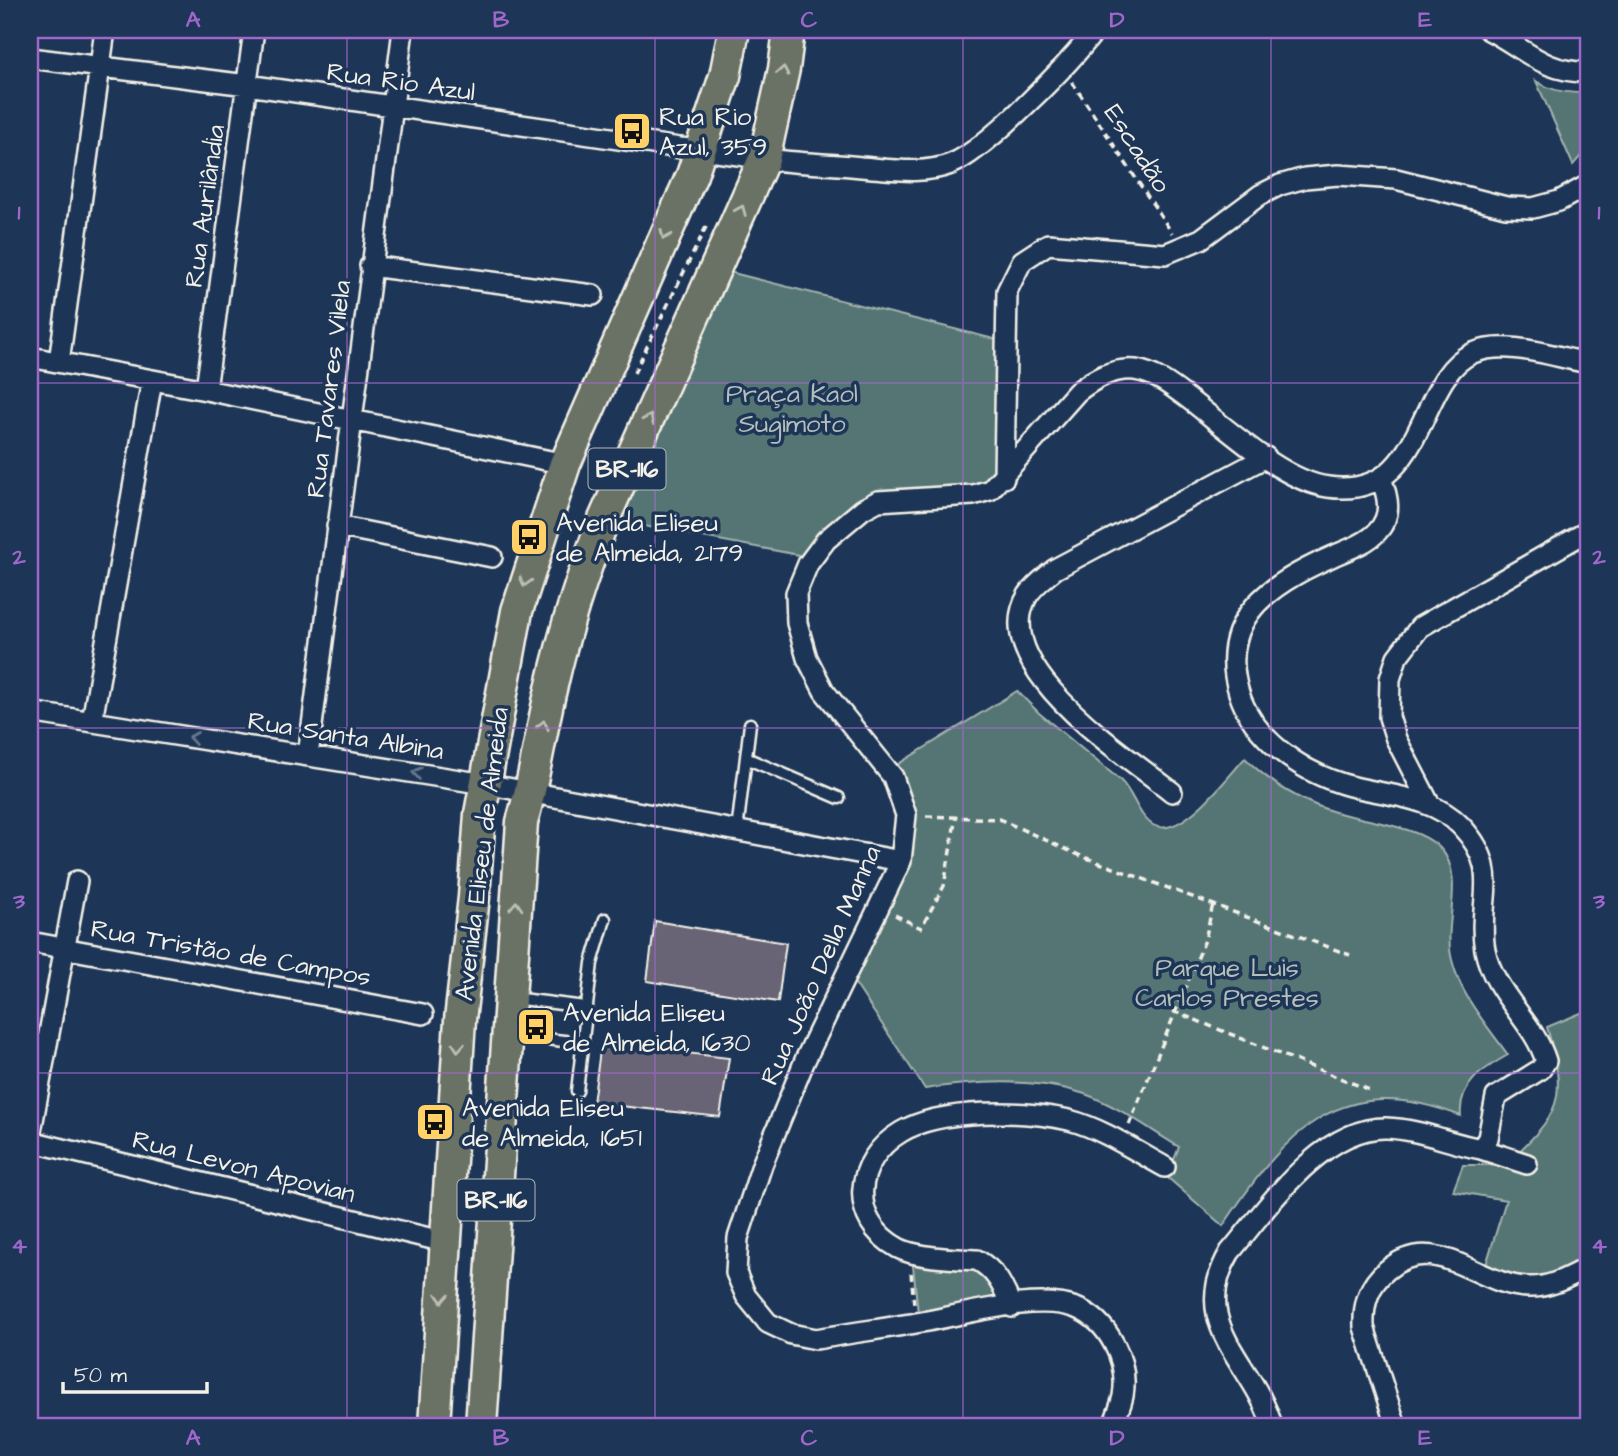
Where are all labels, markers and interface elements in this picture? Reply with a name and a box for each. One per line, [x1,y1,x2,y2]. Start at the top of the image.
text: A [186,4,201,36]
text: B [493,4,510,36]
text: C [801,4,818,36]
text: D [1110,4,1125,36]
text: E [1418,4,1432,36]
street label: Rua Rio Azul [324,54,477,110]
one-way arrow [775,65,790,77]
street label: Escadão [1095,97,1180,200]
place label: Rua Rio Azul, 359 [659,99,767,165]
bus stop icon: Rua Rio Azul, 359 [611,110,653,152]
street label: Rua Aurilândia [176,122,234,290]
text: 1 [18,196,21,228]
text: 1 [1598,196,1601,228]
one-way arrow [733,205,747,218]
one-way arrow [659,228,673,241]
street label: Rua Tavares Vilela [298,278,360,500]
park label: Praça Kaol Sugimoto [726,376,858,444]
one-way arrow [641,413,655,426]
road number: BR-116 [588,448,666,490]
place label: Avenida Eliseu de Almeida, 2179 [556,505,743,571]
bus stop icon: Avenida Eliseu de Almeida, 2179 [508,516,550,558]
text: 2 [11,541,26,573]
text: 2 [1591,541,1606,573]
one-way arrow [519,576,533,588]
street label: Rua Santa Albina [245,703,446,769]
street label: Avenida Eliseu de Almeida [446,705,518,1003]
one-way arrow [535,719,549,731]
one-way arrow [187,730,198,745]
one-way arrow [411,766,423,781]
street label: Rua João Della Manna [752,840,890,1091]
text: 3 [12,885,25,917]
text: 3 [1592,885,1605,917]
one-way arrow [509,900,524,911]
street label: Rua Tristão de Campos [88,911,374,995]
park label: Parque Luis Carlos Prestes [1135,950,1319,1016]
place label: Avenida Eliseu de Almeida, 1630 [563,995,751,1061]
bus stop icon: Avenida Eliseu de Almeida, 1630 [515,1006,557,1048]
one-way arrow [451,1041,466,1052]
place label: Avenida Eliseu de Almeida, 1651 [462,1090,642,1156]
bus stop icon: Avenida Eliseu de Almeida, 1651 [414,1101,456,1143]
street label: Rua Levon Apovian [129,1122,359,1212]
road number: BR-116 [458,1180,534,1220]
text: 4 [11,1230,27,1262]
text: 4 [1591,1230,1607,1262]
one-way arrow [435,1293,450,1304]
scale bar [63,1351,206,1395]
text: 50 m [74,1361,128,1390]
text: A [186,1422,201,1454]
text: B [493,1422,510,1454]
text: C [801,1422,818,1454]
text: D [1110,1422,1125,1454]
text: E [1418,1422,1432,1454]

